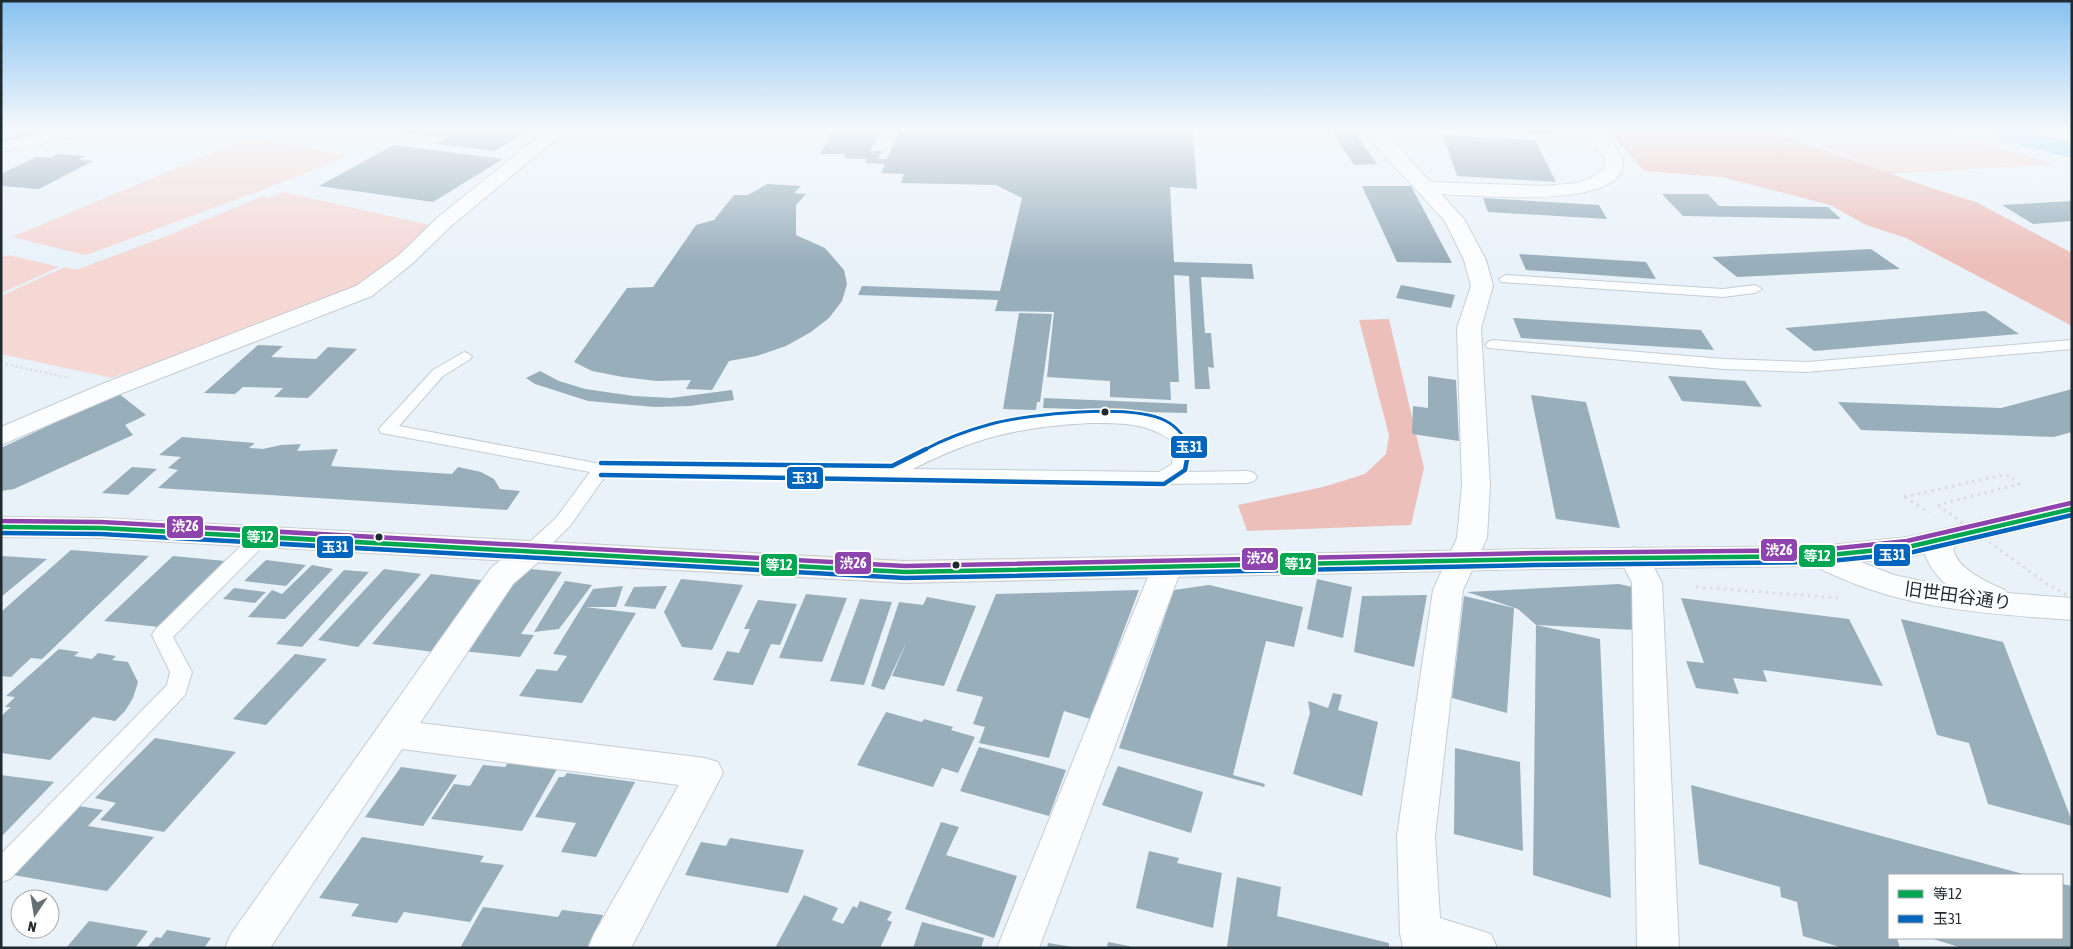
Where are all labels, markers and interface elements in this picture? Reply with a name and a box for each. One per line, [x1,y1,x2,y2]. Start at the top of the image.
unlabelled marker [1100,407,1110,417]
line badge: 玉31 [1170,435,1208,459]
text: 玉31 [1175,439,1203,455]
line badge: 玉31 [786,466,824,490]
text: 玉31 [791,470,819,486]
line badge: 渋26 [166,515,204,539]
text: 渋26 [171,518,199,534]
line badge: 等12 [241,525,279,549]
text: 等12 [246,529,274,545]
unlabelled marker [374,532,384,542]
line badge: 玉31 [316,535,354,559]
line badge: 渋26 [1760,538,1798,562]
text: 玉31 [321,539,349,555]
text: 渋26 [1765,542,1793,558]
line badge: 玉31 [1873,543,1911,567]
line badge: 等12 [1798,544,1836,568]
line badge: 渋26 [1241,547,1279,571]
text: 玉31 [1878,547,1906,563]
text: 等12 [1803,548,1831,564]
text: 渋26 [1246,550,1274,566]
line badge: 渋26 [834,551,872,575]
line badge: 等12 [1279,552,1317,576]
line badge: 等12 [760,553,798,577]
text: 渋26 [839,555,867,571]
text: 等12 [1284,556,1312,572]
text: 等12 [765,557,793,573]
unlabelled marker [951,560,961,570]
street label: 旧世田谷通り [1903,578,2013,613]
legend [1888,874,2063,939]
text: 等12 [1933,885,1962,902]
north arrow [10,889,60,939]
text: 玉31 [1933,910,1962,927]
text: N [27,918,38,935]

